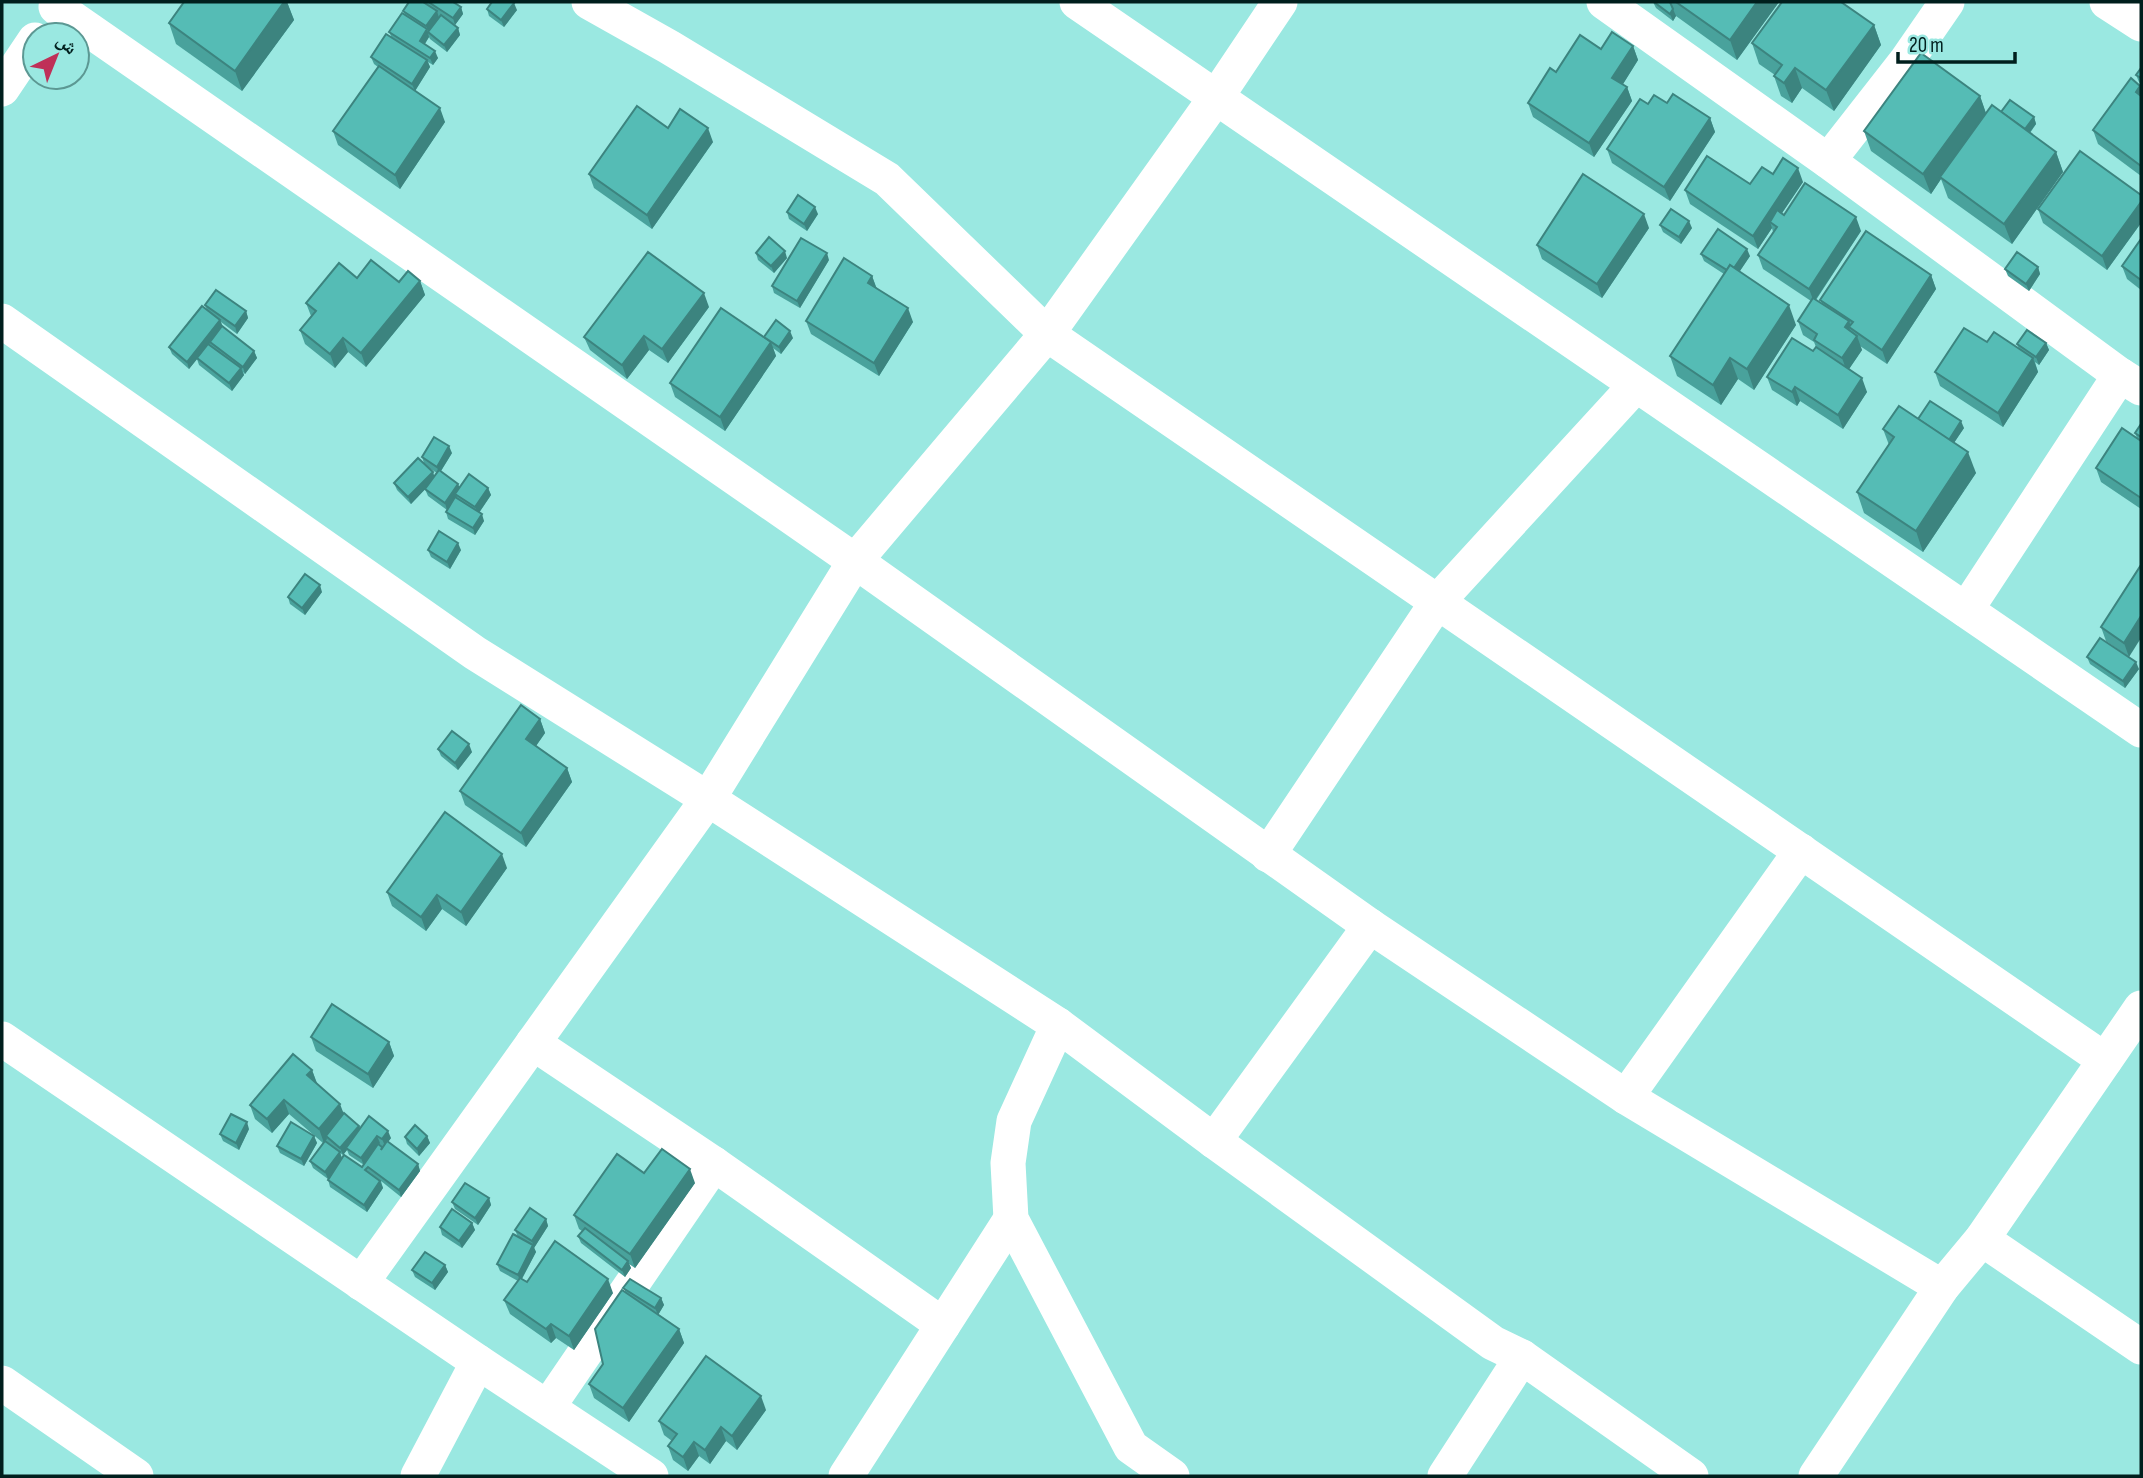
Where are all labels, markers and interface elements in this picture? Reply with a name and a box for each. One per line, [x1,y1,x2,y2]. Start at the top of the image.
north arrow [21,21,91,91]
scale bar [1898,21,2015,65]
text: ش [51,29,82,60]
text: 20 m [1909,33,1944,58]

